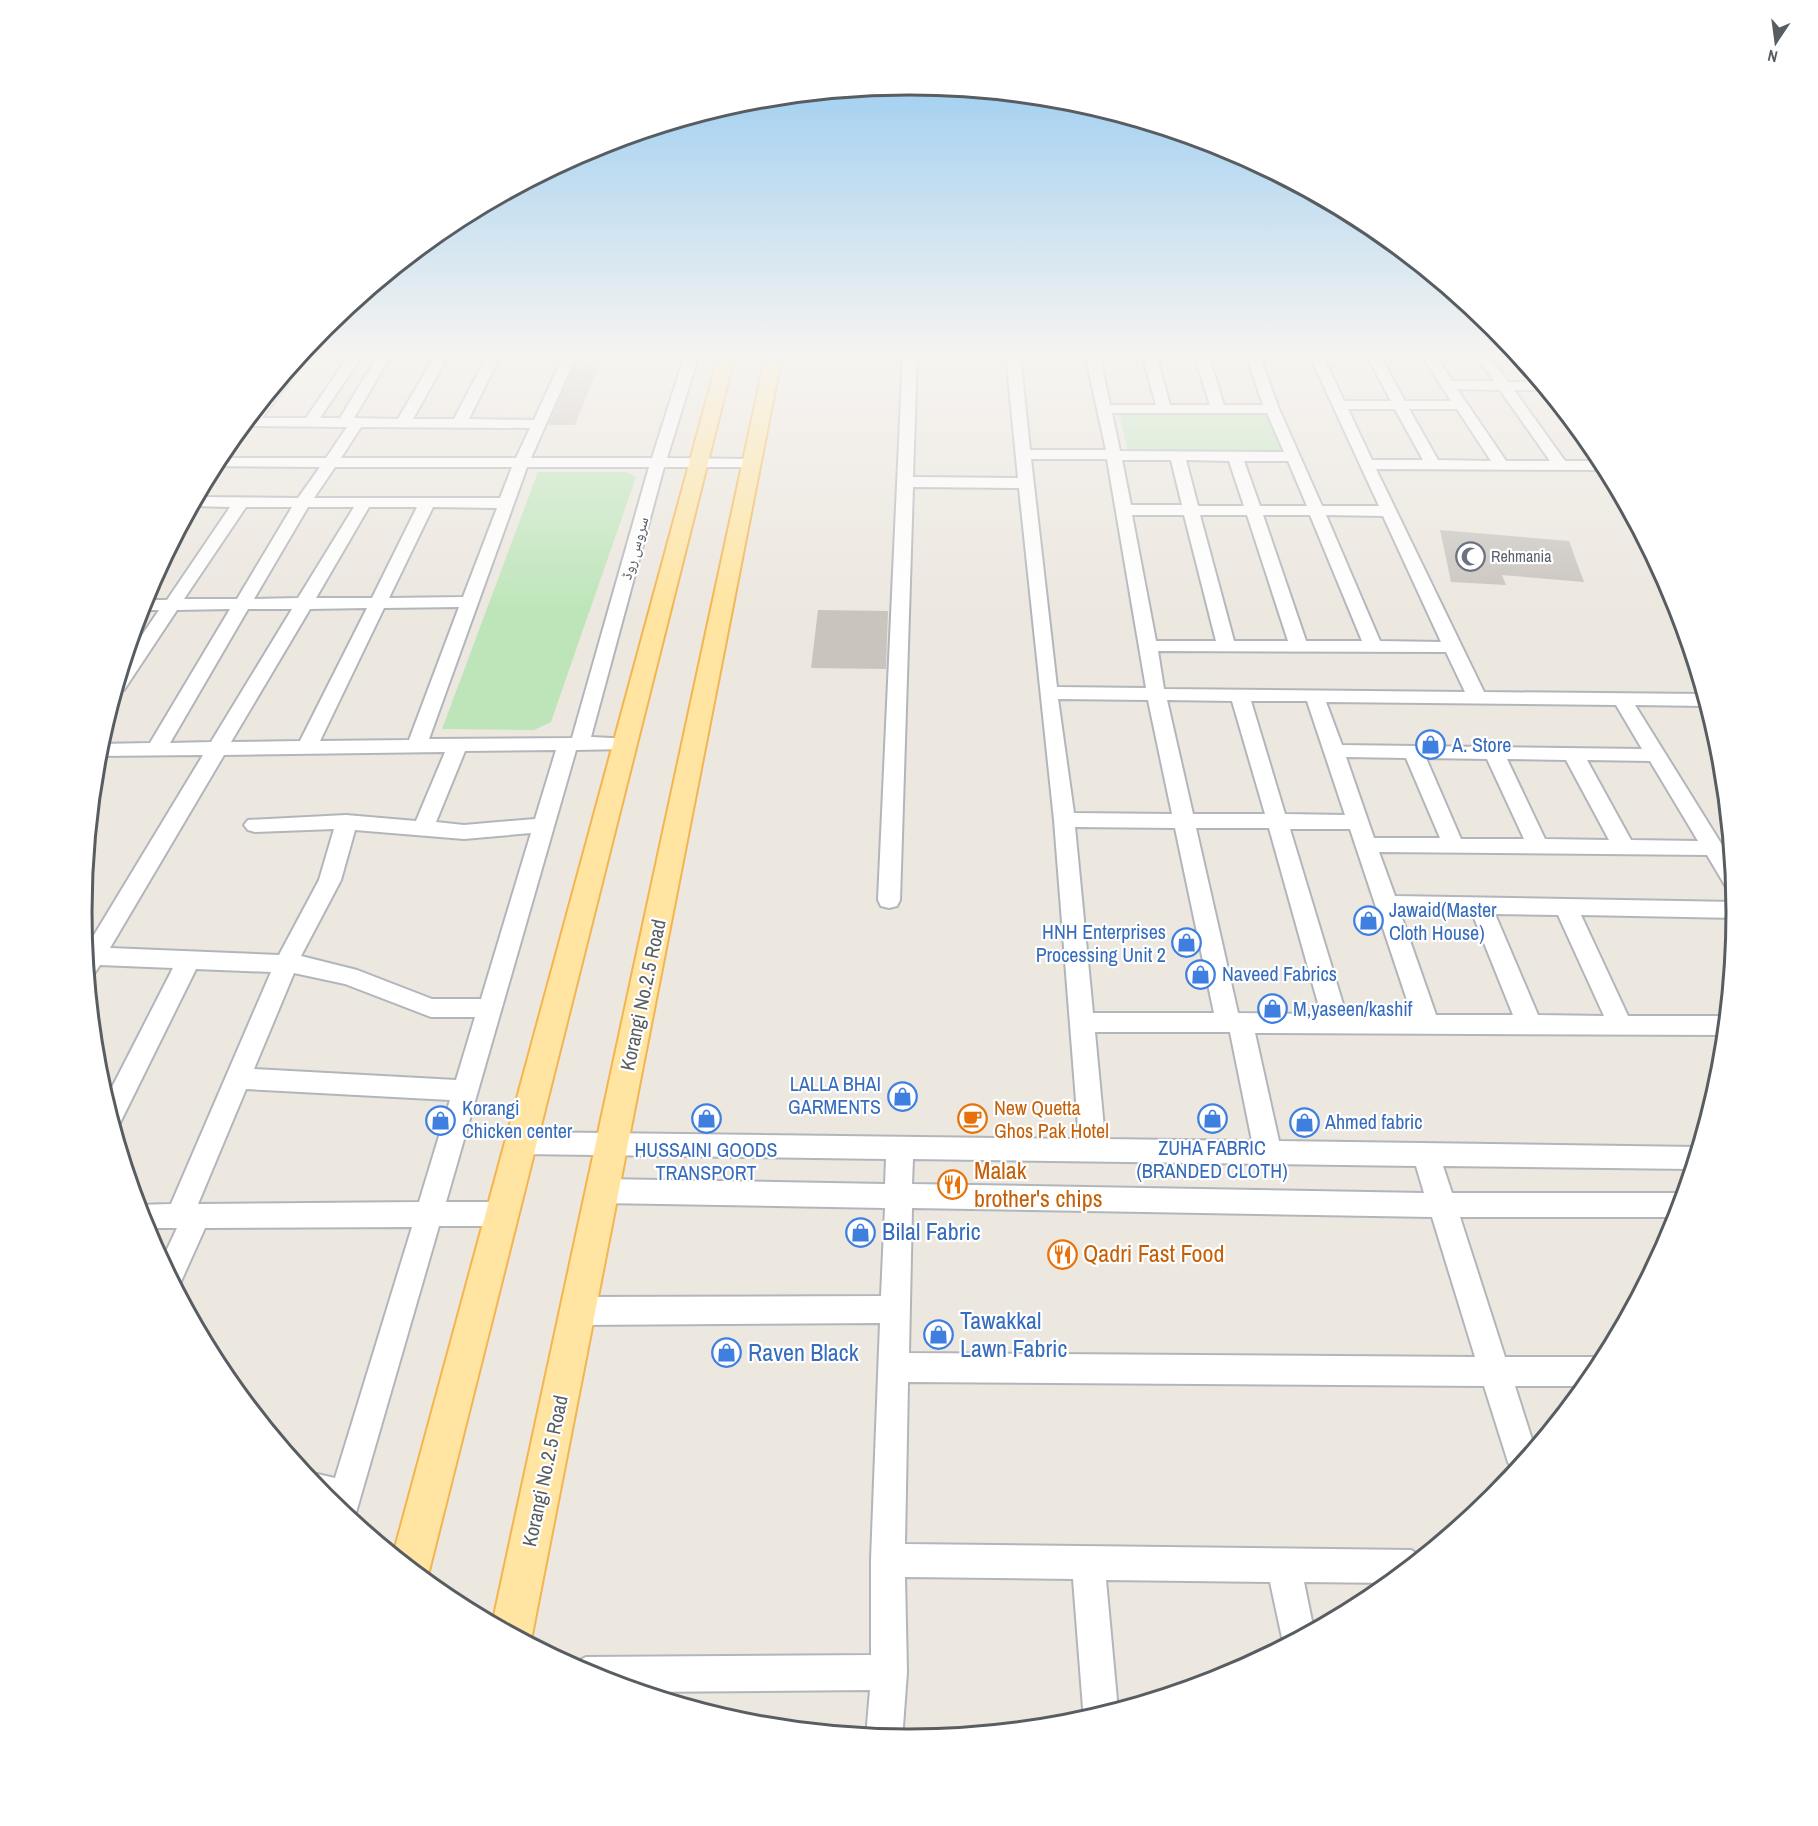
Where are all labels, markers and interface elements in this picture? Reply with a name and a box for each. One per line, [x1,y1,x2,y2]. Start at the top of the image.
north arrow [1746,12,1806,72]
text: N [1766,45,1780,68]
street label: سروس روڈ [615,514,653,582]
mosque icon: Rehmania [1454,540,1486,572]
place label: Rehmania [1491,545,1552,567]
shop icon: A. Store [1415,729,1447,761]
place label: A. Store [1451,731,1511,758]
place label: Jawaid(Master Cloth House) [1389,896,1497,946]
shop icon: Jawaid(Master Cloth House) [1352,905,1384,937]
street label: Korangi No.2.5 Road [613,917,672,1073]
place label: HNH Enterprises Processing Unit 2 [1036,918,1166,968]
shop icon: HNH Enterprises Processing Unit 2 [1171,927,1203,959]
shop icon: Naveed Fabrics [1185,958,1217,990]
place label: Naveed Fabrics [1222,960,1337,987]
shop icon: M,yaseen/kashif [1256,993,1288,1025]
place label: M,yaseen/kashif [1293,995,1413,1022]
place label: LALLA BHAI GARMENTS [788,1070,881,1120]
shop icon: LALLA BHAI GARMENTS [886,1080,918,1112]
place label: Korangi Chicken center [462,1094,573,1144]
place label: New Quetta Ghos Pak Hotel [994,1094,1109,1144]
shop icon: ZUHA FABRIC (BRANDED CLOTH) [1196,1102,1228,1134]
shop icon: HUSSAINI GOODS TRANSPORT [690,1103,722,1135]
cafe icon: New Quetta Ghos Pak Hotel [957,1103,989,1135]
shop icon: Korangi Chicken center [425,1104,457,1136]
shop icon: Ahmed fabric [1288,1106,1320,1138]
place label: Ahmed fabric [1324,1108,1423,1135]
place label: ZUHA FABRIC (BRANDED CLOTH) [1136,1134,1288,1184]
place label: HUSSAINI GOODS TRANSPORT [634,1136,778,1186]
place label: Malak brother's chips [974,1154,1102,1214]
restaurant icon: Malak brother's chips [937,1169,969,1201]
place label: Bilal Fabric [882,1215,981,1247]
shop icon: Bilal Fabric [845,1216,877,1248]
place label: Qadri Fast Food [1083,1237,1224,1269]
restaurant icon: Qadri Fast Food [1046,1238,1078,1270]
place label: Tawakkal Lawn Fabric [960,1304,1067,1364]
shop icon: Tawakkal Lawn Fabric [923,1319,955,1351]
place label: Raven Black [748,1336,859,1368]
shop icon: Raven Black [711,1337,743,1369]
street label: Korangi No.2.5 Road [515,1393,574,1549]

